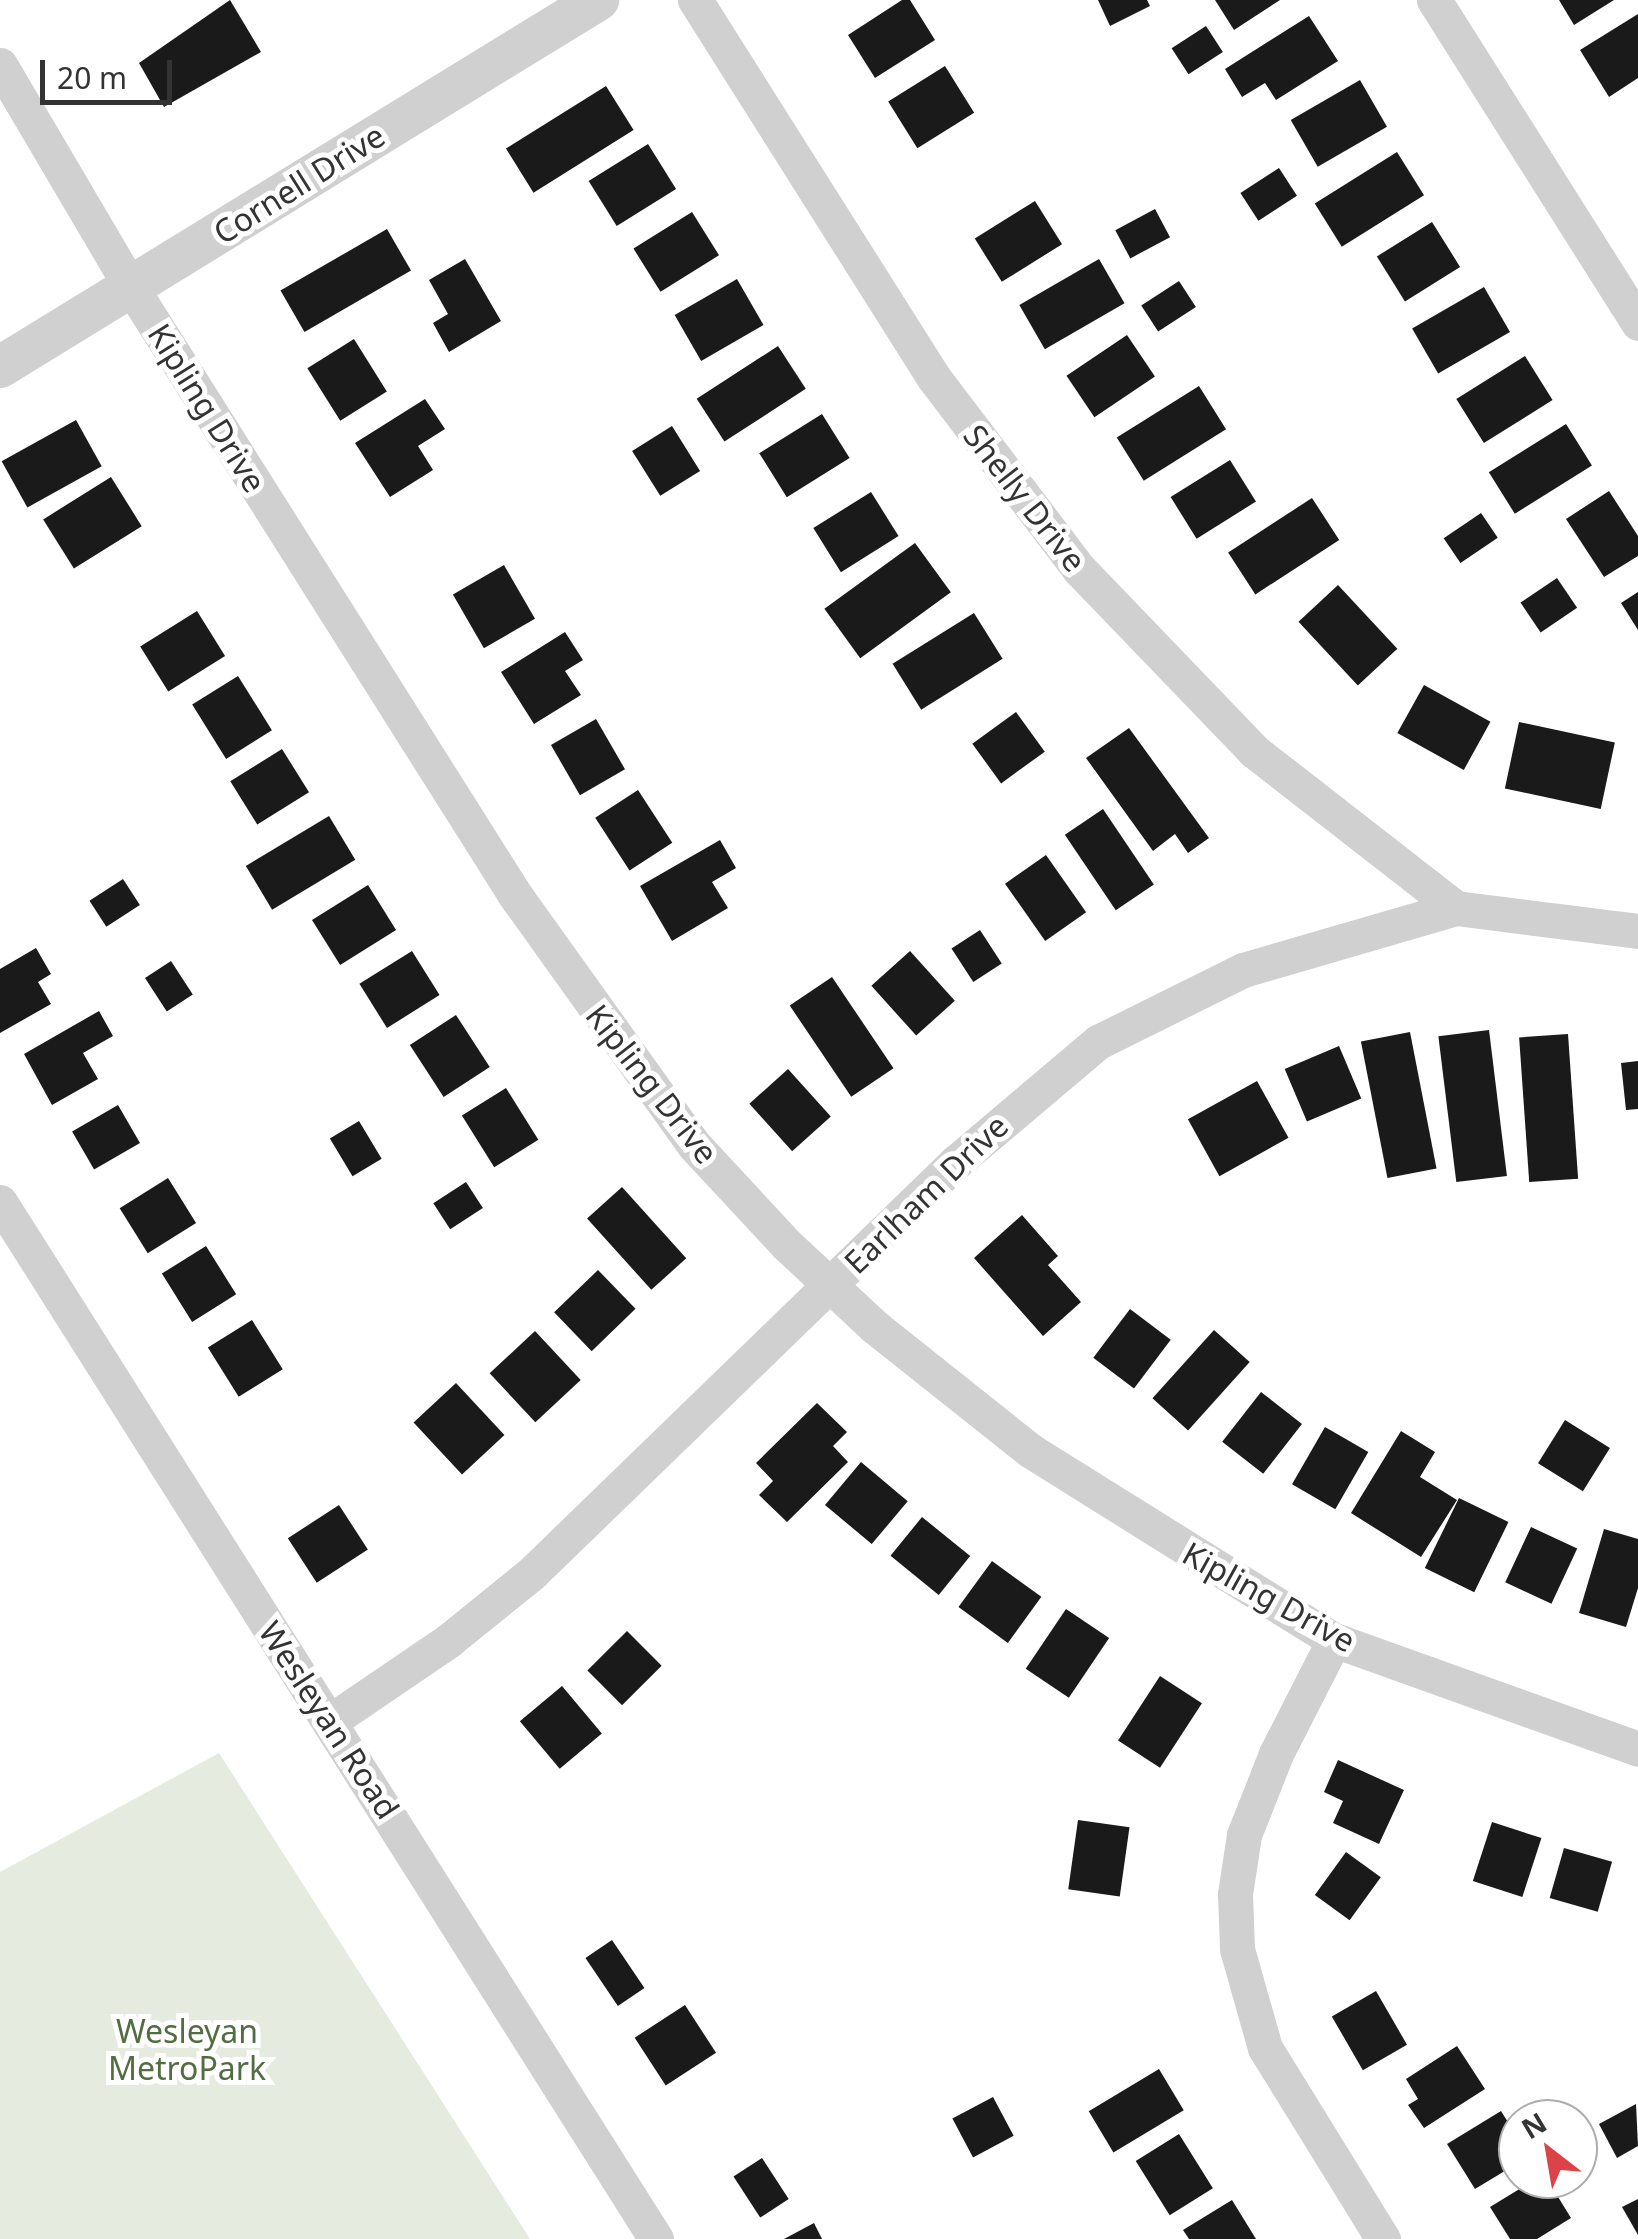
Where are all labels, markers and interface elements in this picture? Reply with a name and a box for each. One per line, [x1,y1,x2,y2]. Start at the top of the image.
scale bar [45,40,178,102]
text: 20 m [57,57,127,98]
street label: Cornell Drive [206,116,392,252]
street label: Kipling Drive [140,317,274,499]
street label: Shelly Drive [956,417,1094,579]
street label: Kipling Drive [578,997,726,1171]
street label: Earlham Drive [836,1106,1016,1282]
street label: Kipling Drive [1176,1534,1362,1660]
street label: Wesleyan Road [251,1614,407,1826]
park label: Wesleyan MetroPark [108,2013,266,2088]
north arrow [1498,2099,1598,2199]
text: N [1514,2103,1553,2147]

